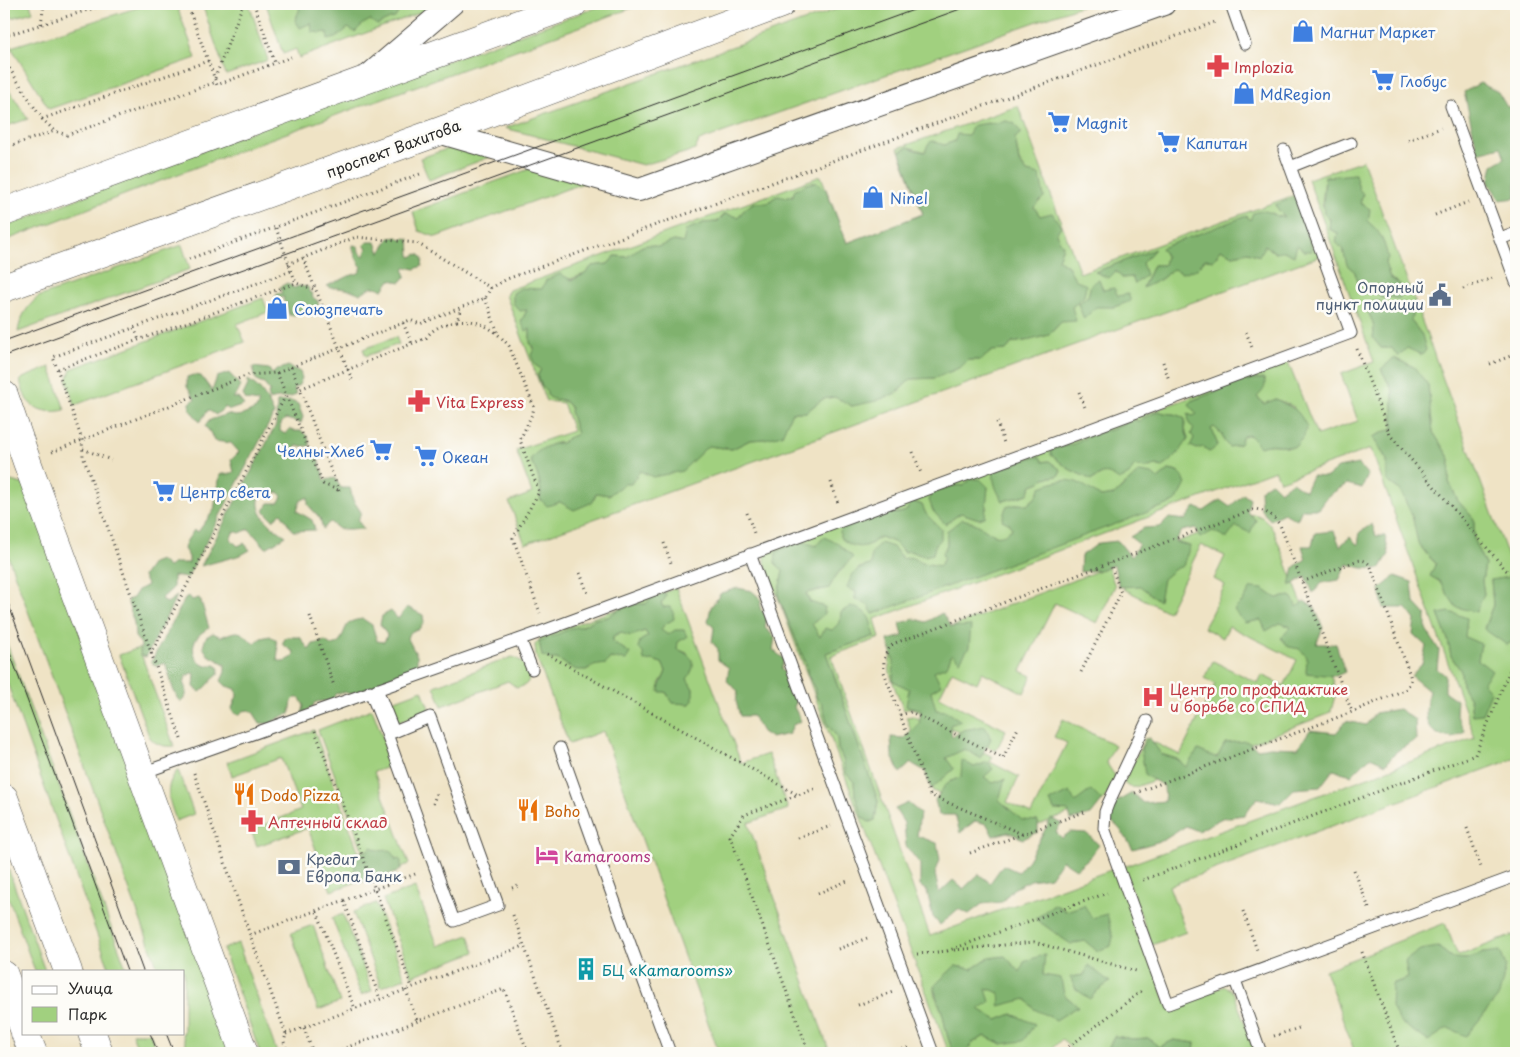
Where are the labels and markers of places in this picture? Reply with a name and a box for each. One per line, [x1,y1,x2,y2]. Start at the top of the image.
shop icon: Магнит Маркет [1290,18,1316,44]
place label: Магнит Маркет [1320,20,1436,43]
pharmacy icon: Implozia [1205,53,1231,79]
place label: Implozia [1234,55,1294,78]
supermarket icon: Глобус [1370,67,1396,93]
place label: Глобус [1400,69,1447,92]
shop icon: MdRegion [1231,80,1257,106]
place label: MdRegion [1260,82,1331,105]
supermarket icon: Magnit [1046,109,1072,135]
place label: Magnit [1076,111,1128,134]
supermarket icon: Капитан [1156,129,1182,155]
place label: Капитан [1186,131,1248,154]
shop icon: Ninel [860,184,886,210]
place label: Ninel [890,186,928,209]
place label: Опорный пункт полиции [1316,275,1424,315]
public building icon: Опорный пункт полиции [1427,282,1453,308]
shop icon: Союзпечать [264,295,290,321]
place label: Союзпечать [294,297,383,320]
pharmacy icon: Vita Express [406,388,432,414]
place label: Vita Express [436,390,524,413]
supermarket icon: Челны-Хлеб [368,437,394,463]
place label: Челны-Хлеб [277,439,364,462]
supermarket icon: Океан [413,443,439,469]
place label: Океан [442,445,488,468]
supermarket icon: Центр света [151,478,177,504]
place label: Центр света [180,480,271,503]
place label: Центр по профилактике и борьбе со СПИД [1170,677,1348,717]
hospital icon: Центр по профилактике и борьбе со СПИД [1140,684,1166,710]
restaurant icon: Dodo Pizza [231,781,257,807]
place label: Dodo Pizza [260,783,340,806]
restaurant icon: Boho [515,797,541,823]
place label: Boho [544,799,580,822]
pharmacy icon: Аптечный склад [239,808,265,834]
place label: Аптечный склад [268,810,388,833]
hotel icon: Kamarooms [534,842,560,868]
place label: Kamarooms [564,844,650,867]
place label: Кредит Европа Банк [306,847,402,887]
bank icon: Кредит Европа Банк [276,854,302,880]
building icon: БЦ «Kamarooms» [573,956,599,982]
place label: БЦ «Kamarooms» [602,958,733,981]

